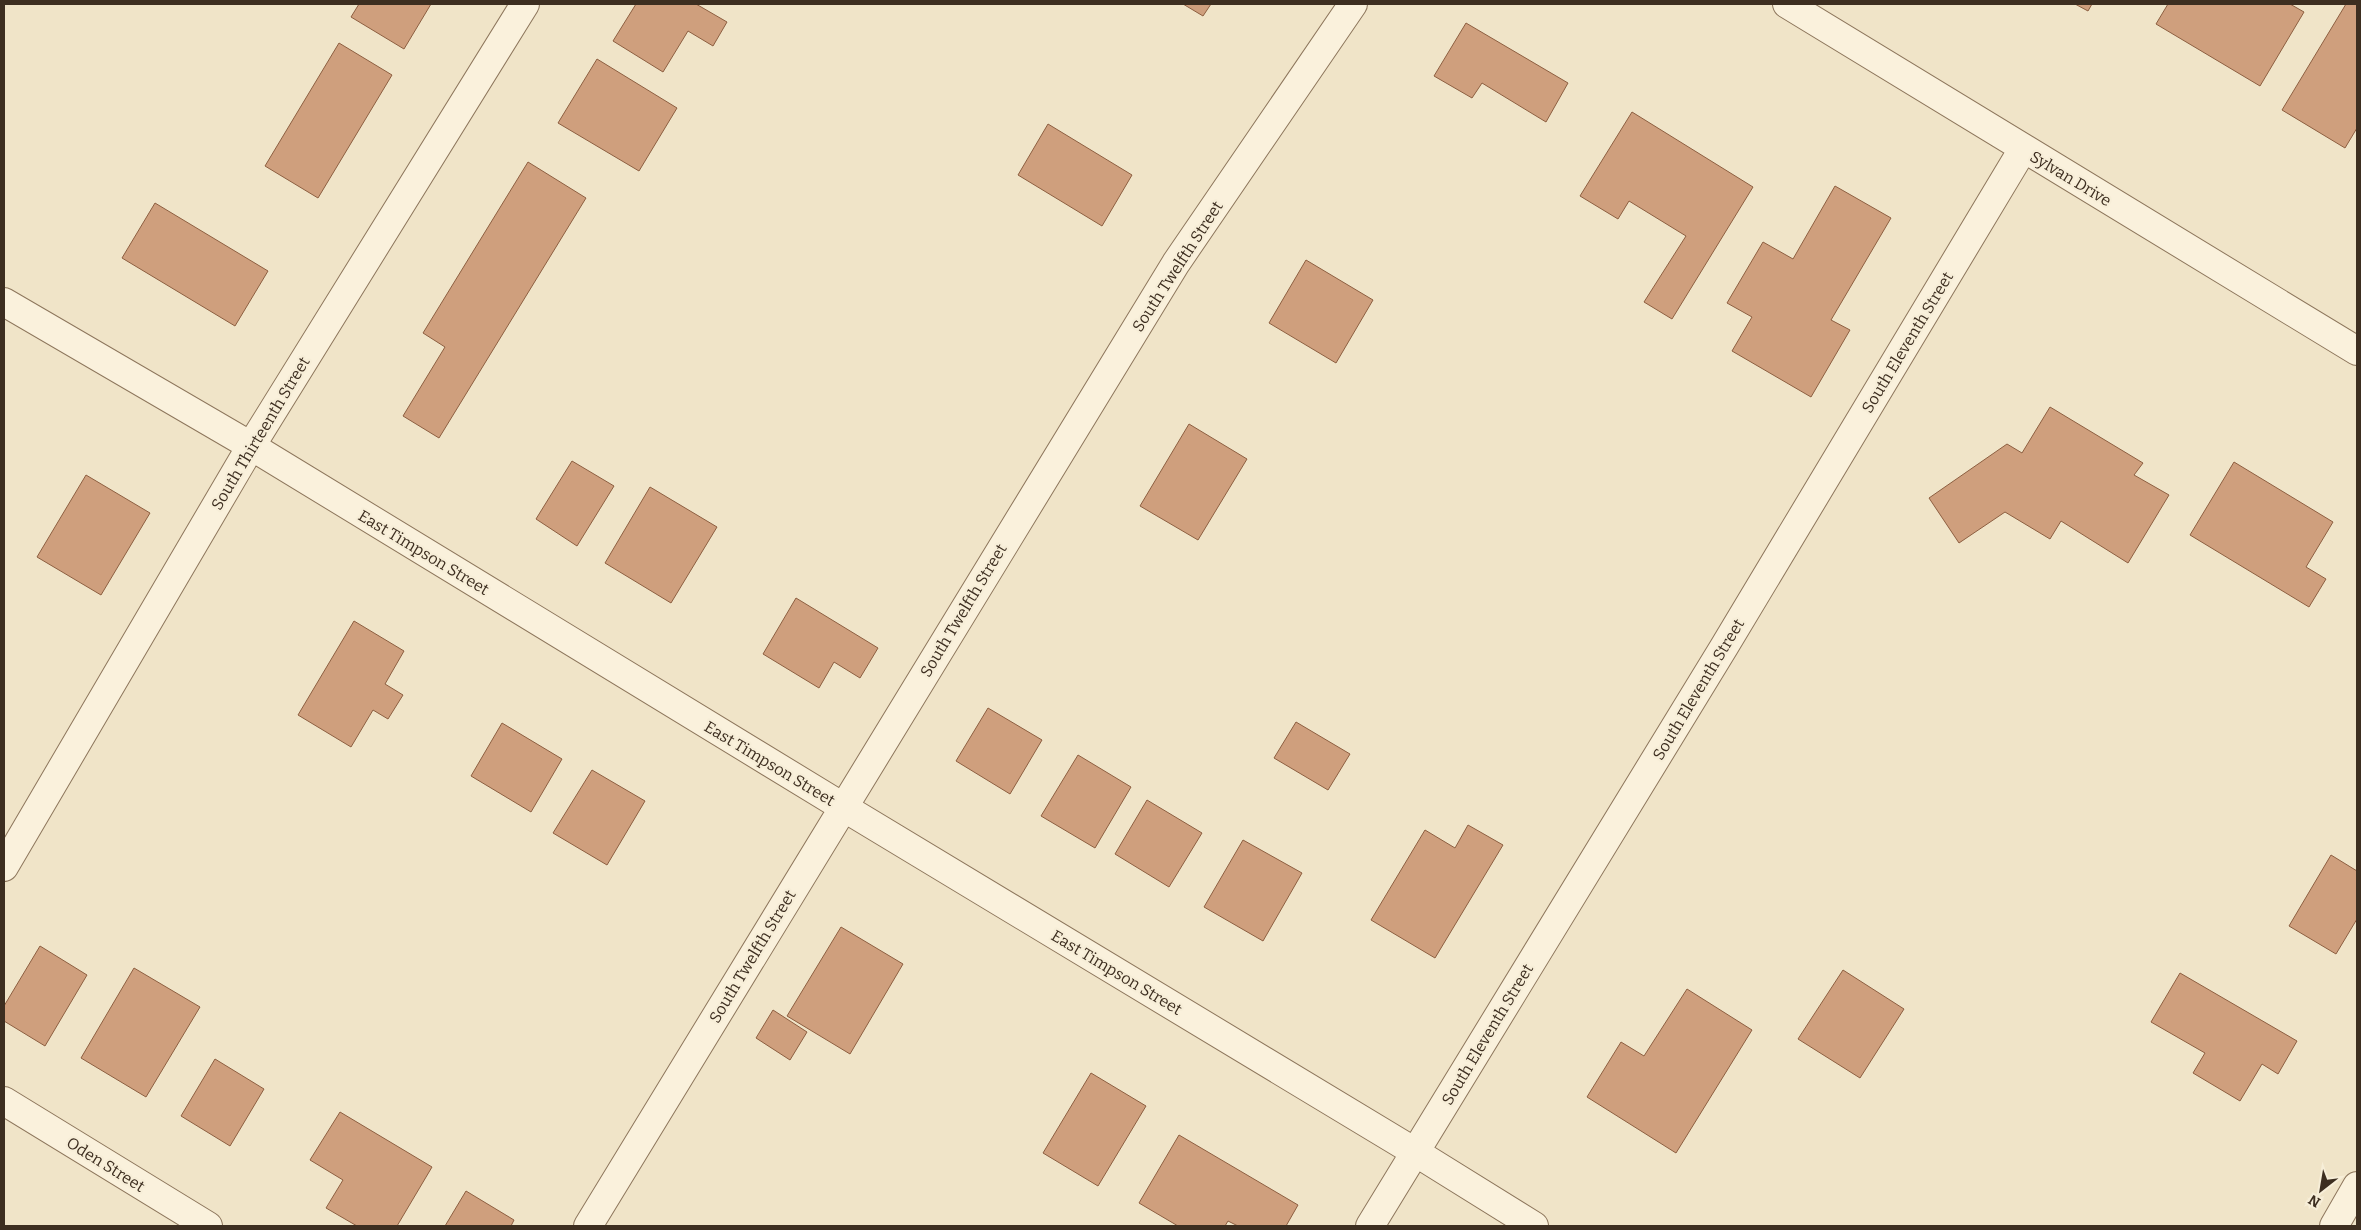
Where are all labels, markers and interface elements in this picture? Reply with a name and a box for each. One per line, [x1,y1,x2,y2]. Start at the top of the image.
street label: Sylvan Drive [2027,147,2115,210]
street label: South Twelfth Street [1128,197,1227,335]
street label: South Eleventh Street [1858,268,1957,416]
street label: South Thirteenth Street [207,353,314,513]
street label: East Timpson Street [355,506,493,599]
street label: South Twelfth Street [916,540,1011,680]
street label: South Eleventh Street [1649,615,1748,763]
street label: East Timpson Street [701,717,839,810]
street label: South Twelfth Street [705,886,800,1026]
street label: East Timpson Street [1048,926,1186,1019]
street label: South Eleventh Street [1438,960,1537,1108]
street label: Oden Street [63,1133,148,1196]
north arrow [2296,1165,2346,1215]
text: N [2305,1191,2324,1211]

